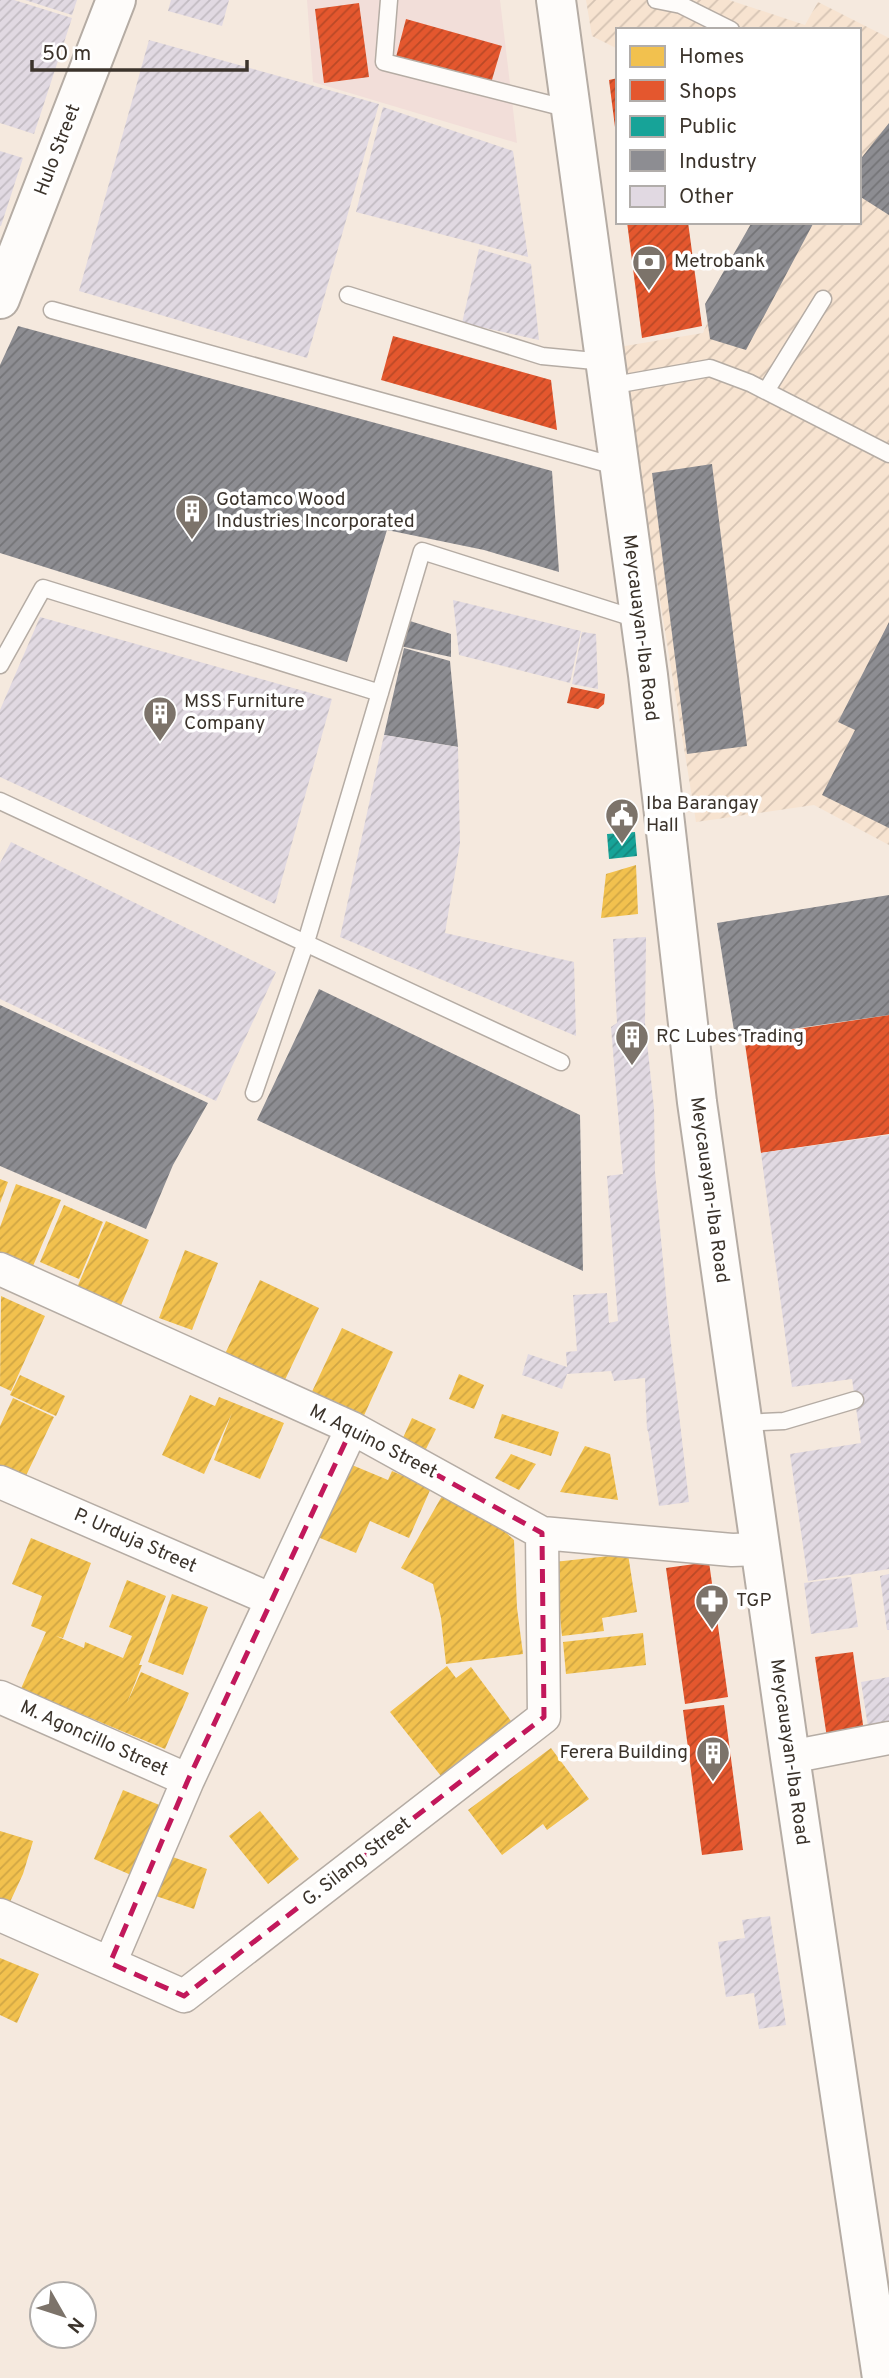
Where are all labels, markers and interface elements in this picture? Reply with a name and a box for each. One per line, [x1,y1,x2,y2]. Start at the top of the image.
scale bar [32,28,247,72]
legend [616,28,861,224]
text: 50 m [42,41,91,68]
text: Homes [679,44,744,71]
text: Shops [679,79,737,106]
street label: Hulo Street [30,101,86,199]
text: Public [679,114,737,141]
text: Industry [679,149,757,176]
text: Other [679,184,734,211]
bank icon: Metrobank [630,243,668,292]
place label: Metrobank [674,250,765,274]
place label: Gotamco Wood Industries Incorporated [216,488,415,534]
building icon: Gotamco Wood Industries Incorporated [173,492,211,541]
street label: Meycauayan-Iba Road [617,533,663,723]
place label: MSS Furniture Company [184,690,305,736]
building icon: MSS Furniture Company [141,694,179,743]
place label: Iba Barangay Hall [646,792,759,838]
public building icon: Iba Barangay Hall [603,796,641,845]
building icon: RC Lubes Trading [613,1018,651,1067]
place label: RC Lubes Trading [656,1025,804,1049]
street label: Meycauayan-Iba Road [684,1095,734,1285]
street label: M. Aquino Street [305,1399,441,1485]
street label: P. Urduja Street [70,1503,200,1579]
pharmacy icon: TGP [693,1582,731,1631]
place label: TGP [736,1589,771,1613]
street label: Meycauayan-Iba Road [764,1657,814,1847]
street label: M. Agoncillo Street [16,1696,172,1782]
building icon: Ferera Building [694,1734,732,1783]
place label: Ferera Building [559,1741,688,1765]
street label: G. Silang Street [298,1812,416,1912]
north arrow [28,2280,98,2350]
text: N [61,2312,88,2337]

